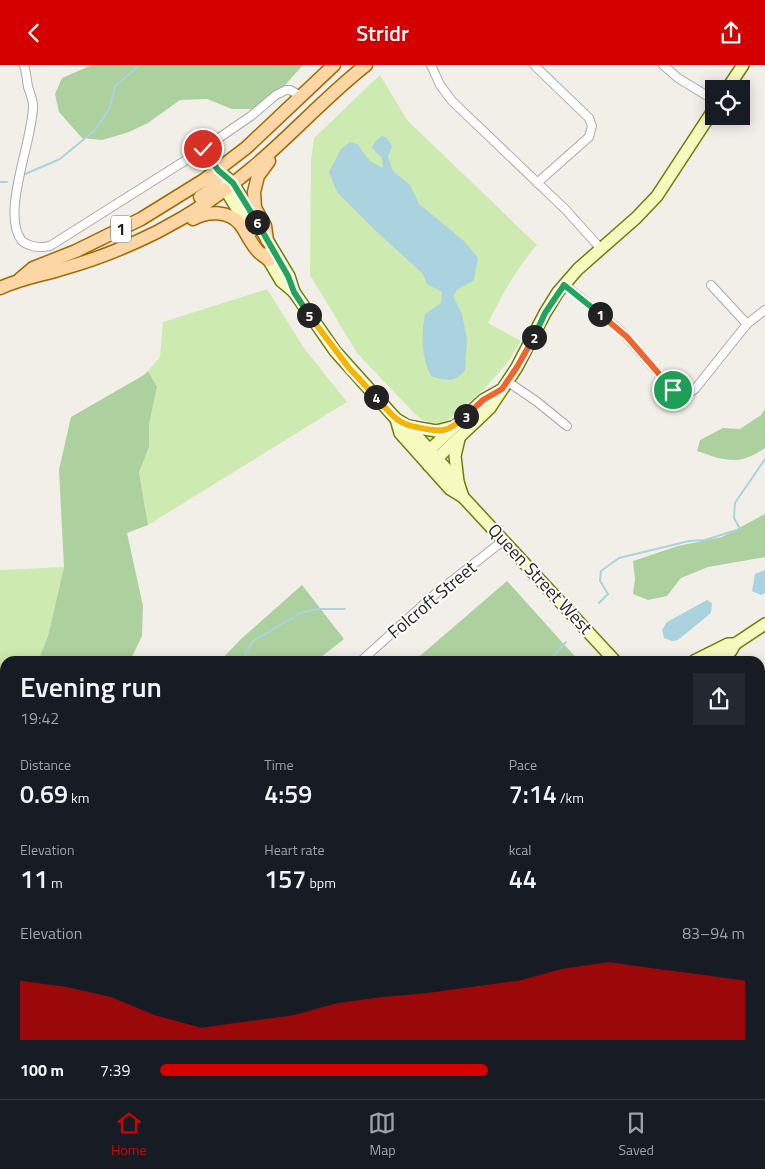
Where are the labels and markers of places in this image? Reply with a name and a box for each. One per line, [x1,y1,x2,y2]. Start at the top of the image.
pin [182,128,224,170]
pin: 6 [244,209,270,235]
pin: 1 [588,301,612,327]
pin: 5 [296,303,322,327]
pin: 2 [522,325,546,349]
pin [652,369,694,411]
pin: 4 [364,385,388,409]
pin: 3 [454,403,478,429]

